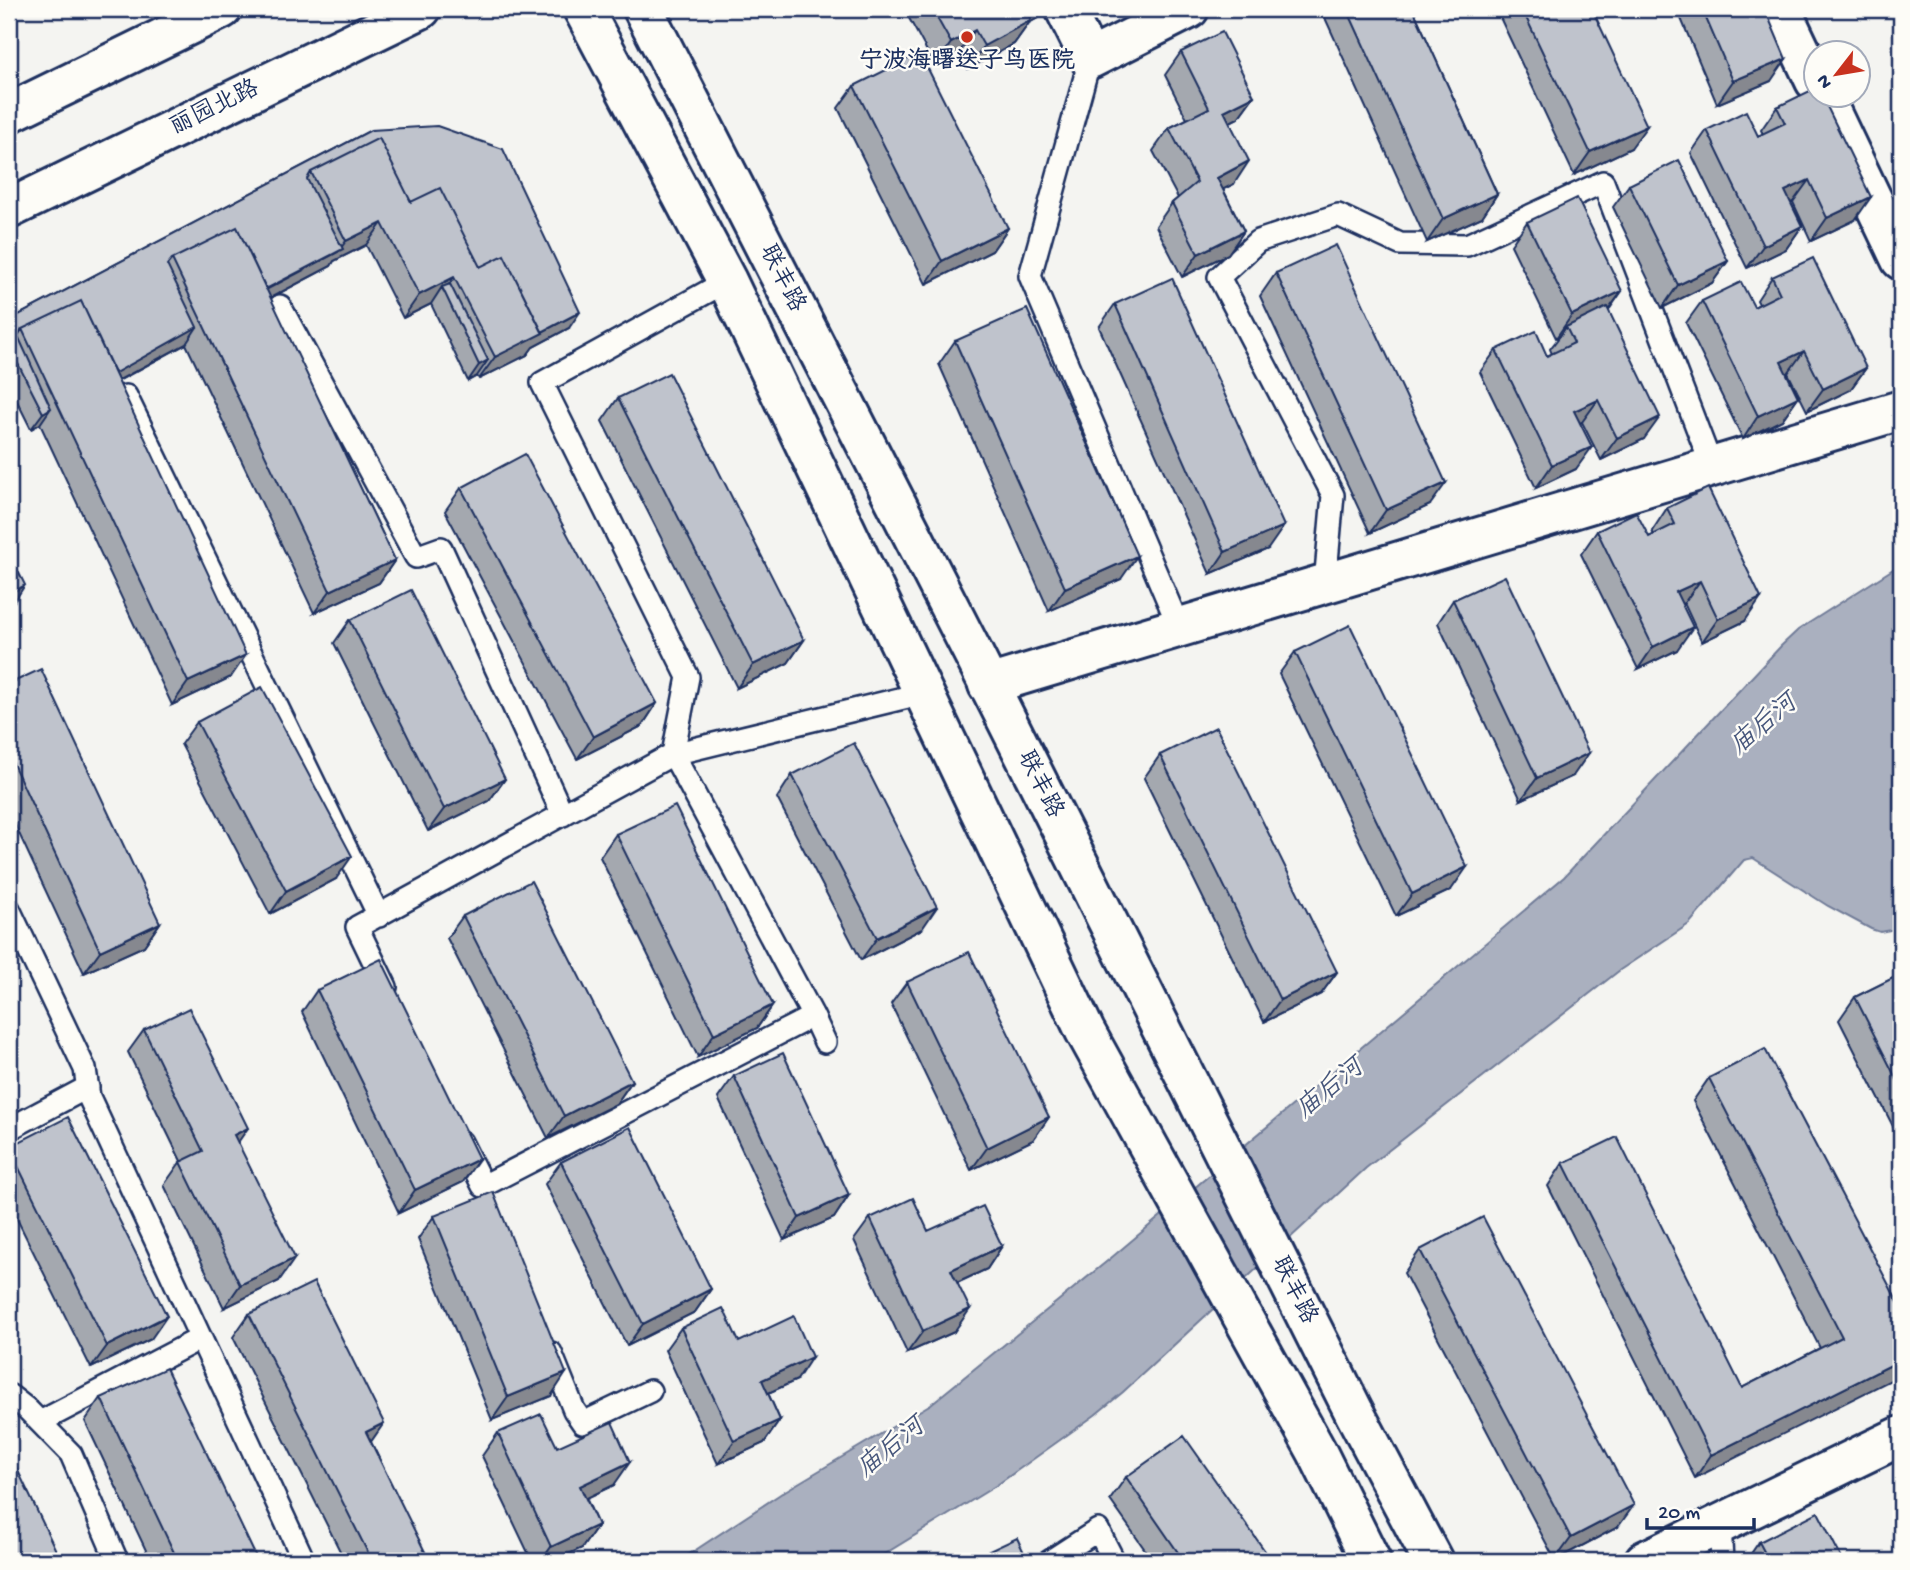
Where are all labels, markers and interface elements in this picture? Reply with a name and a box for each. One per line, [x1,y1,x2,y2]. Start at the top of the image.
marker: 宁波海曙送子鸟医院 [959,29,975,45]
north arrow [1801,38,1871,108]
place label: 宁波海曙送子鸟医院 [859,47,1075,77]
text: N [1812,70,1838,92]
street label: 丽园北路 [165,73,264,143]
street label: 联丰路 [752,239,812,318]
water label: 庙后河 [1724,685,1808,763]
street label: 联丰路 [1010,745,1070,824]
water label: 庙后河 [1290,1049,1374,1127]
street label: 联丰路 [1264,1251,1324,1330]
water label: 庙后河 [851,1408,935,1486]
scale bar [1647,1486,1754,1530]
text: 20 m [1658,1502,1700,1527]

